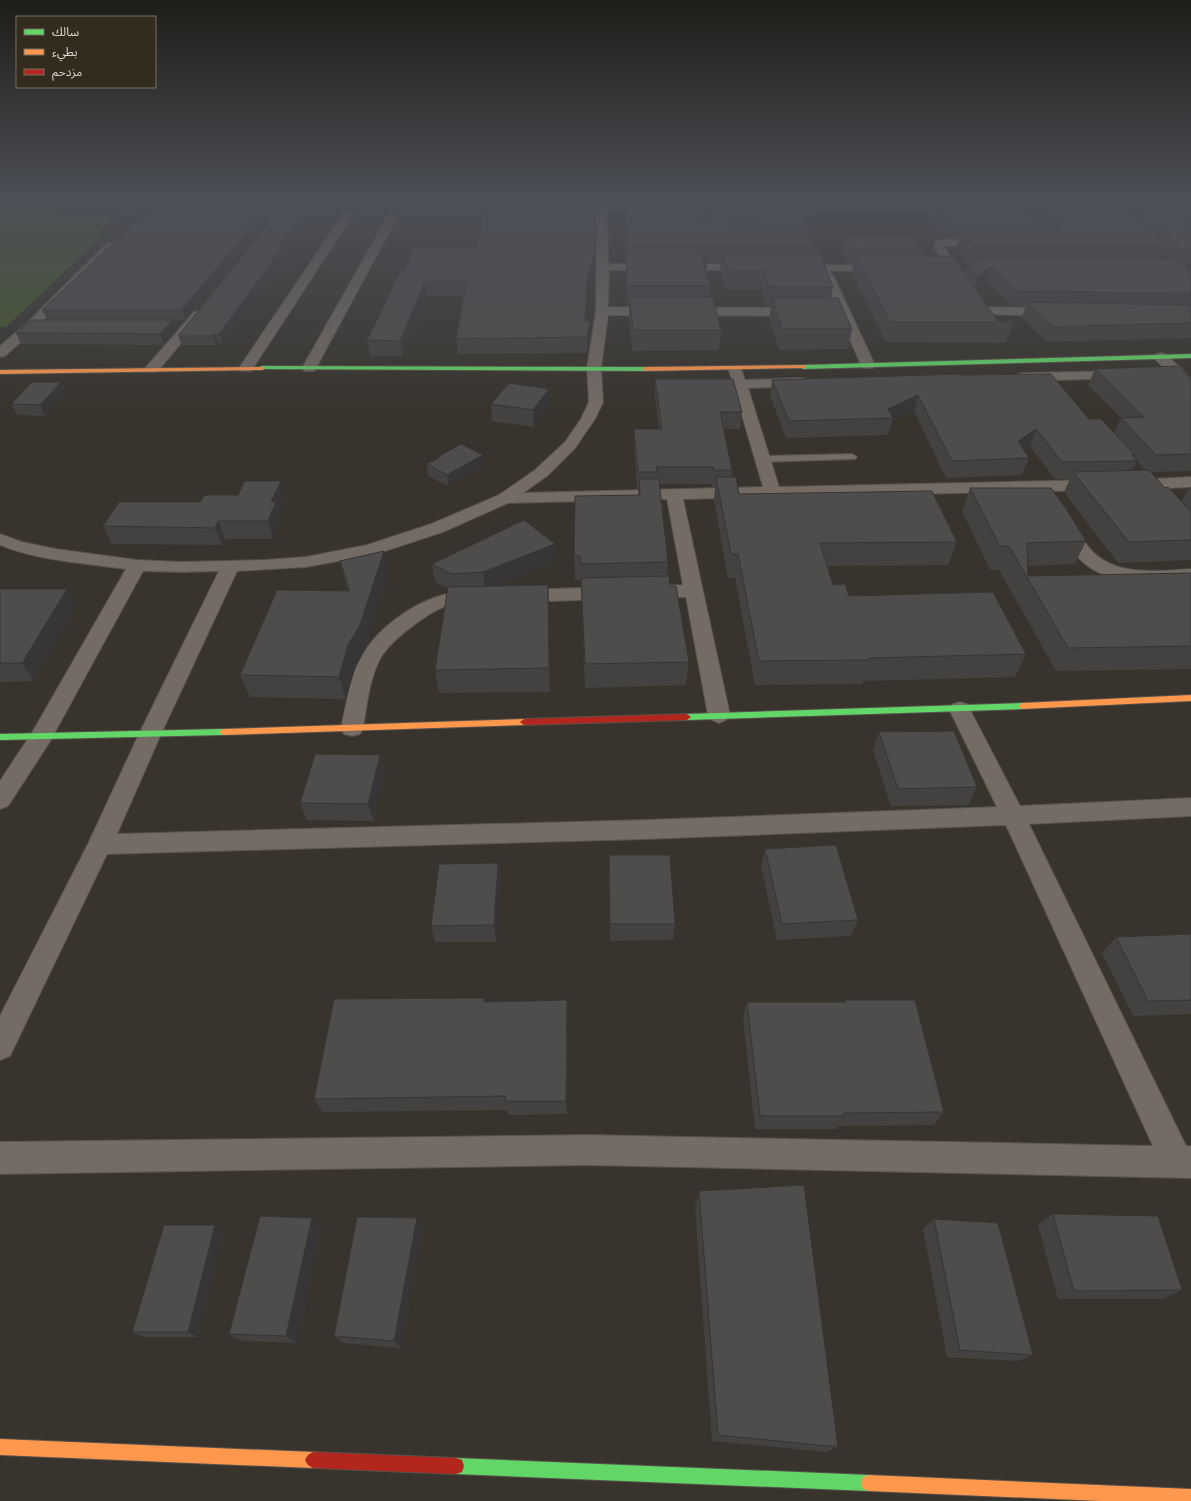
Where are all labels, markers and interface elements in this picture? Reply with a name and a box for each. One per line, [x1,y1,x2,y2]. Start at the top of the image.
legend [16,16,156,88]
text: سالك [52,24,79,40]
text: بطيء [52,44,78,62]
text: مزدحم [52,64,82,81]

